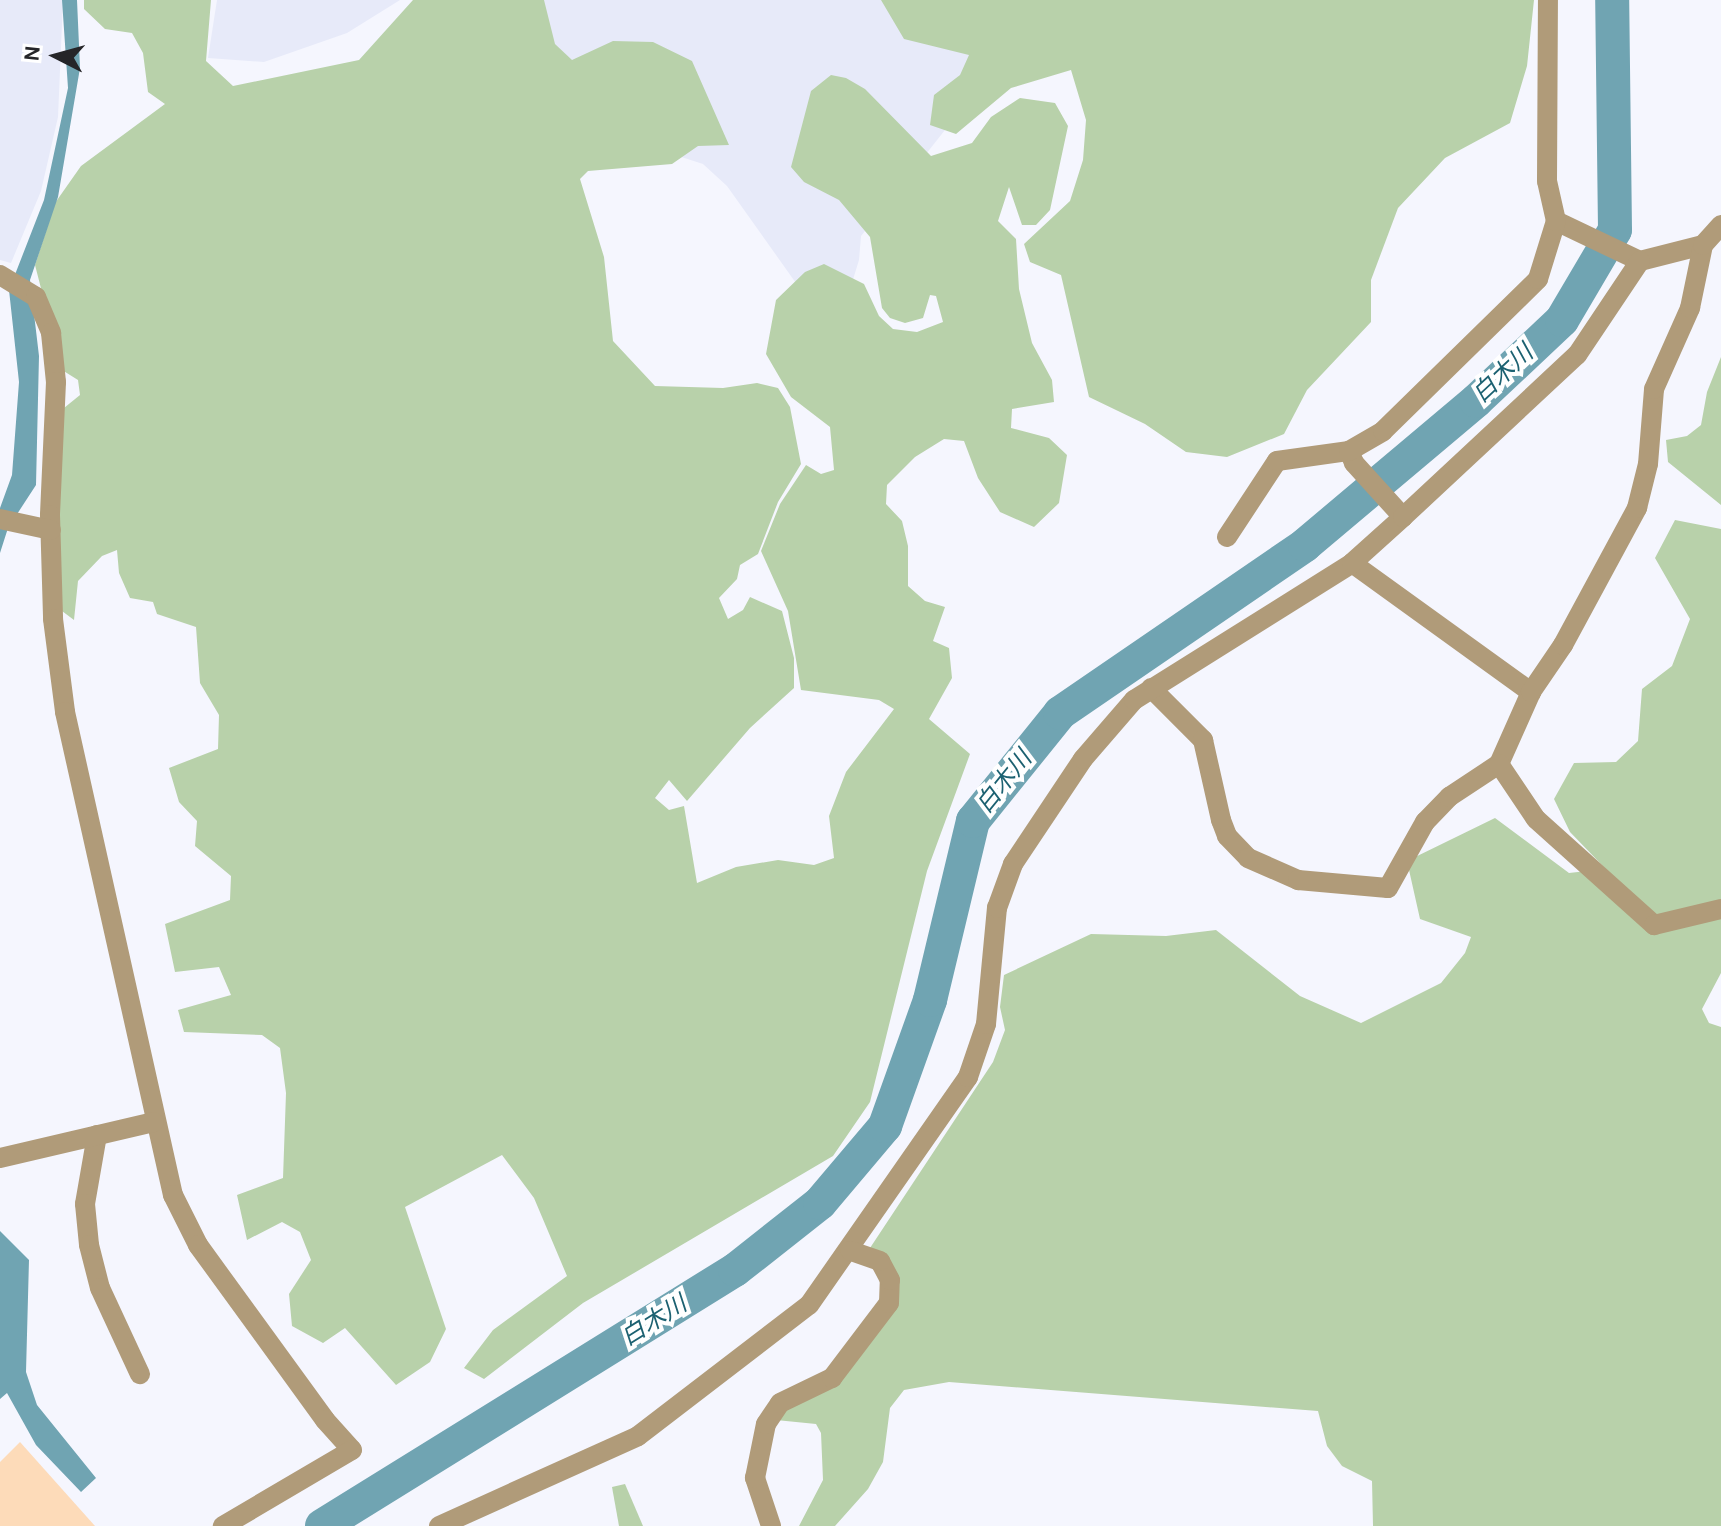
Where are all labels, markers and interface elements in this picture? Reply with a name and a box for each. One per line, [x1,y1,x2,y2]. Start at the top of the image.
north arrow [16,16,96,96]
text: N [18,44,46,63]
water label: 白木川 [1467,339,1539,409]
water label: 白木川 [970,745,1038,819]
water label: 白木川 [616,1290,692,1352]

